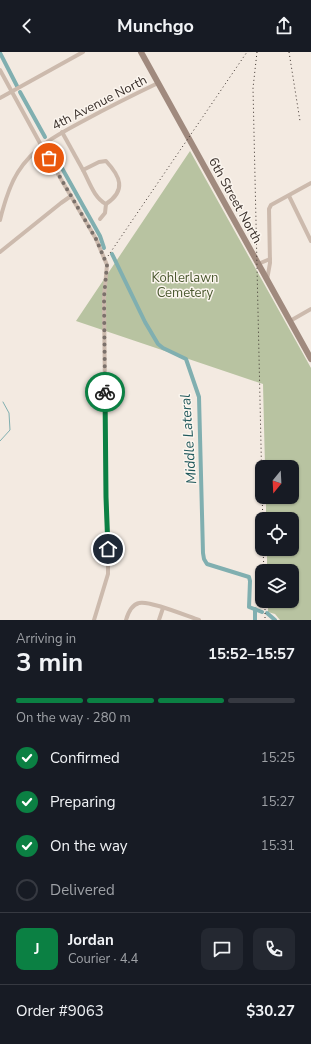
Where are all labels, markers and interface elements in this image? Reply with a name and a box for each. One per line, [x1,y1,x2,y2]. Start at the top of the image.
text: Munchgo [117,14,194,38]
icon: back [16,15,38,37]
icon: share [273,15,295,37]
street label: 4th Avenue North [49,71,150,135]
pin [32,141,66,175]
icon: bag [38,147,60,169]
street label: 6th Street North [204,154,266,247]
park label: Kohlerlawn Cemetery [152,269,218,302]
courier [85,372,125,412]
icon: bike [94,381,116,403]
water label: Middle Lateral [176,393,201,485]
north arrow [255,460,299,504]
map controls [255,460,299,608]
button: locate [255,512,299,556]
pin [91,532,125,566]
icon: home [97,538,119,560]
button: layers [255,564,299,608]
text: Arriving in [16,630,76,648]
text: 15:52–15:57 [208,644,295,664]
text: 3 min [16,645,83,680]
text: On the way · 280 m [16,709,131,727]
icon: check [16,747,38,769]
text: Confirmed [50,748,120,768]
text: 15:25 [261,749,295,767]
icon: check [16,791,38,813]
text: Preparing [50,792,115,812]
text: 15:27 [261,793,295,811]
icon: check [16,835,38,857]
text: On the way [50,836,128,856]
text: 15:31 [261,837,295,855]
text: Delivered [50,880,115,900]
button: chat [201,928,243,970]
button: phone [253,928,295,970]
text: Jordan [68,930,114,950]
text: J [34,939,40,959]
text: Courier · 4.4 [68,950,138,968]
text: Order #9063 [16,1001,104,1021]
text: $30.27 [246,1001,295,1021]

